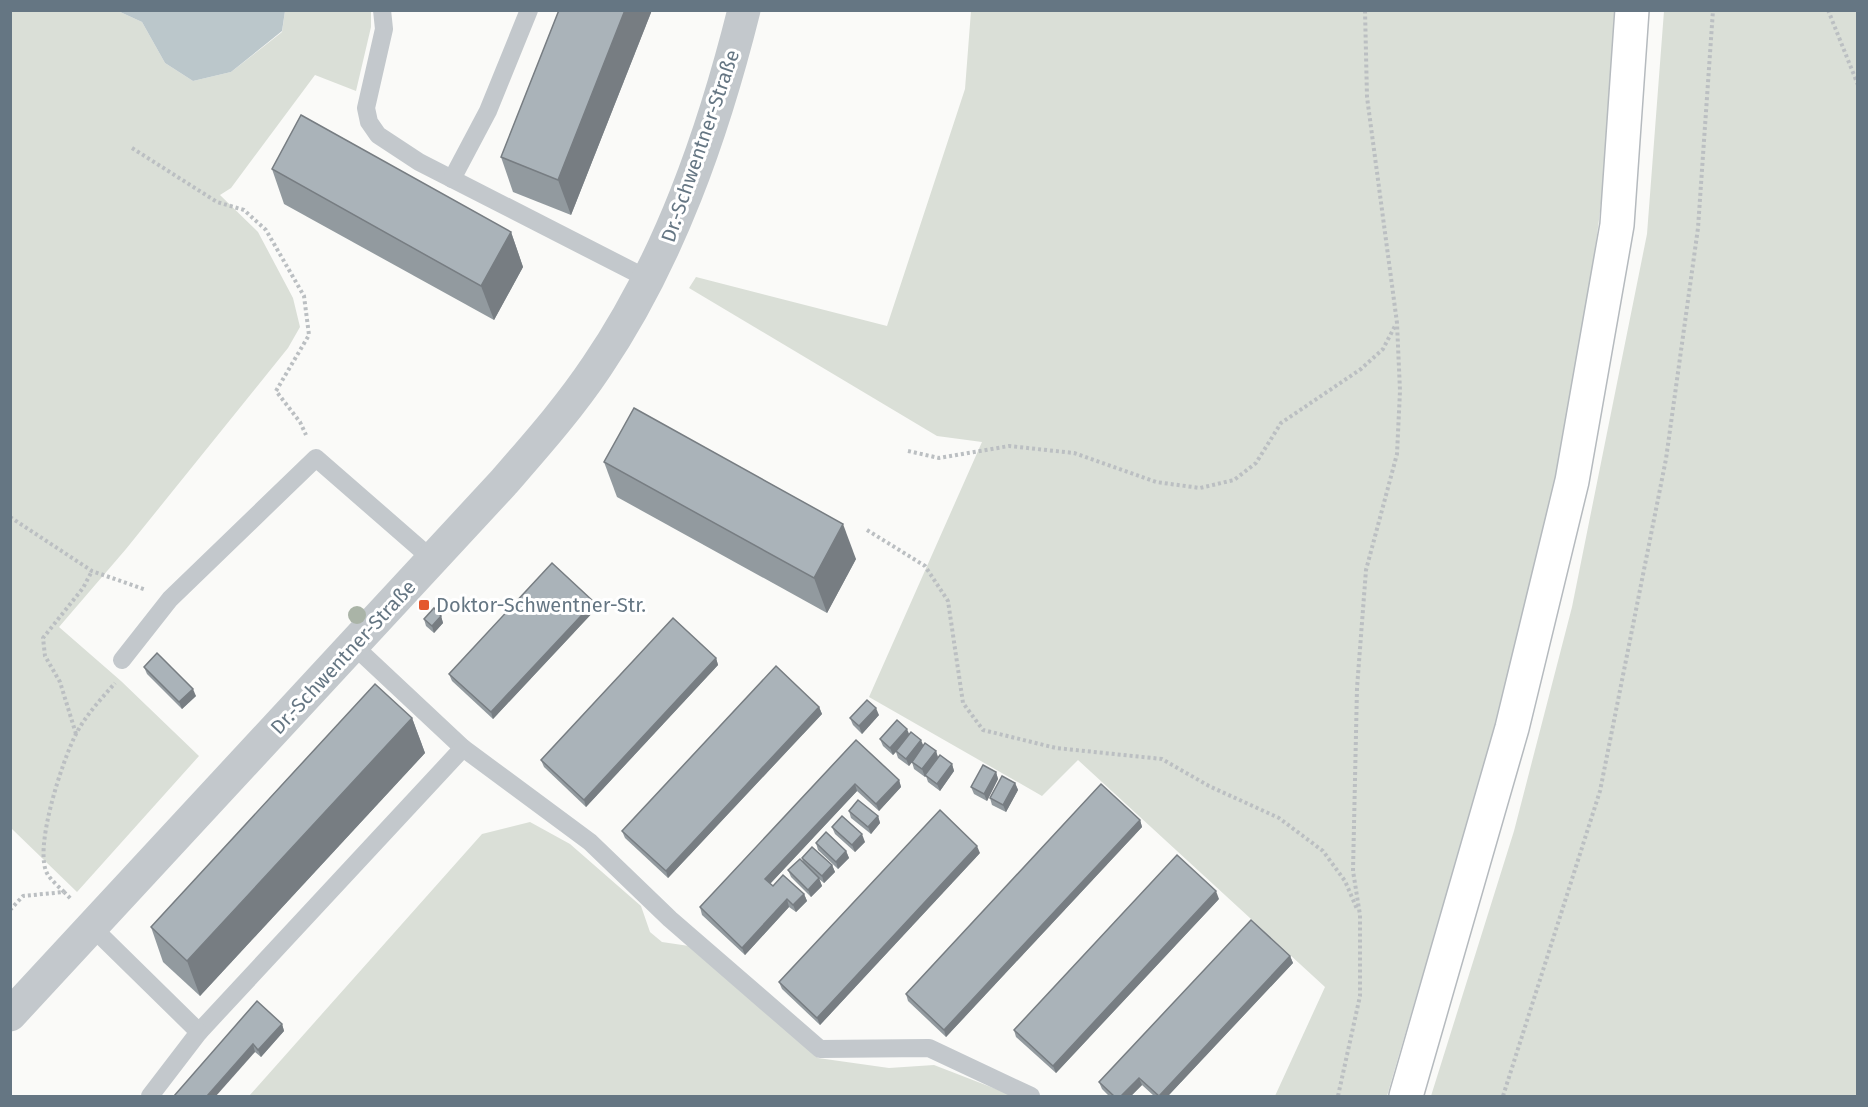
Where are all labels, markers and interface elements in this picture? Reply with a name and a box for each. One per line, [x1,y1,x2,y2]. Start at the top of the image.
street label: Dr.-Schwentner-Straße [656,47,744,245]
street label: Dr.-Schwentner-Straße [265,575,421,739]
place label: Doktor-Schwentner-Str. [436,593,646,617]
marker: Doktor-Schwentner-Str. [417,598,431,612]

